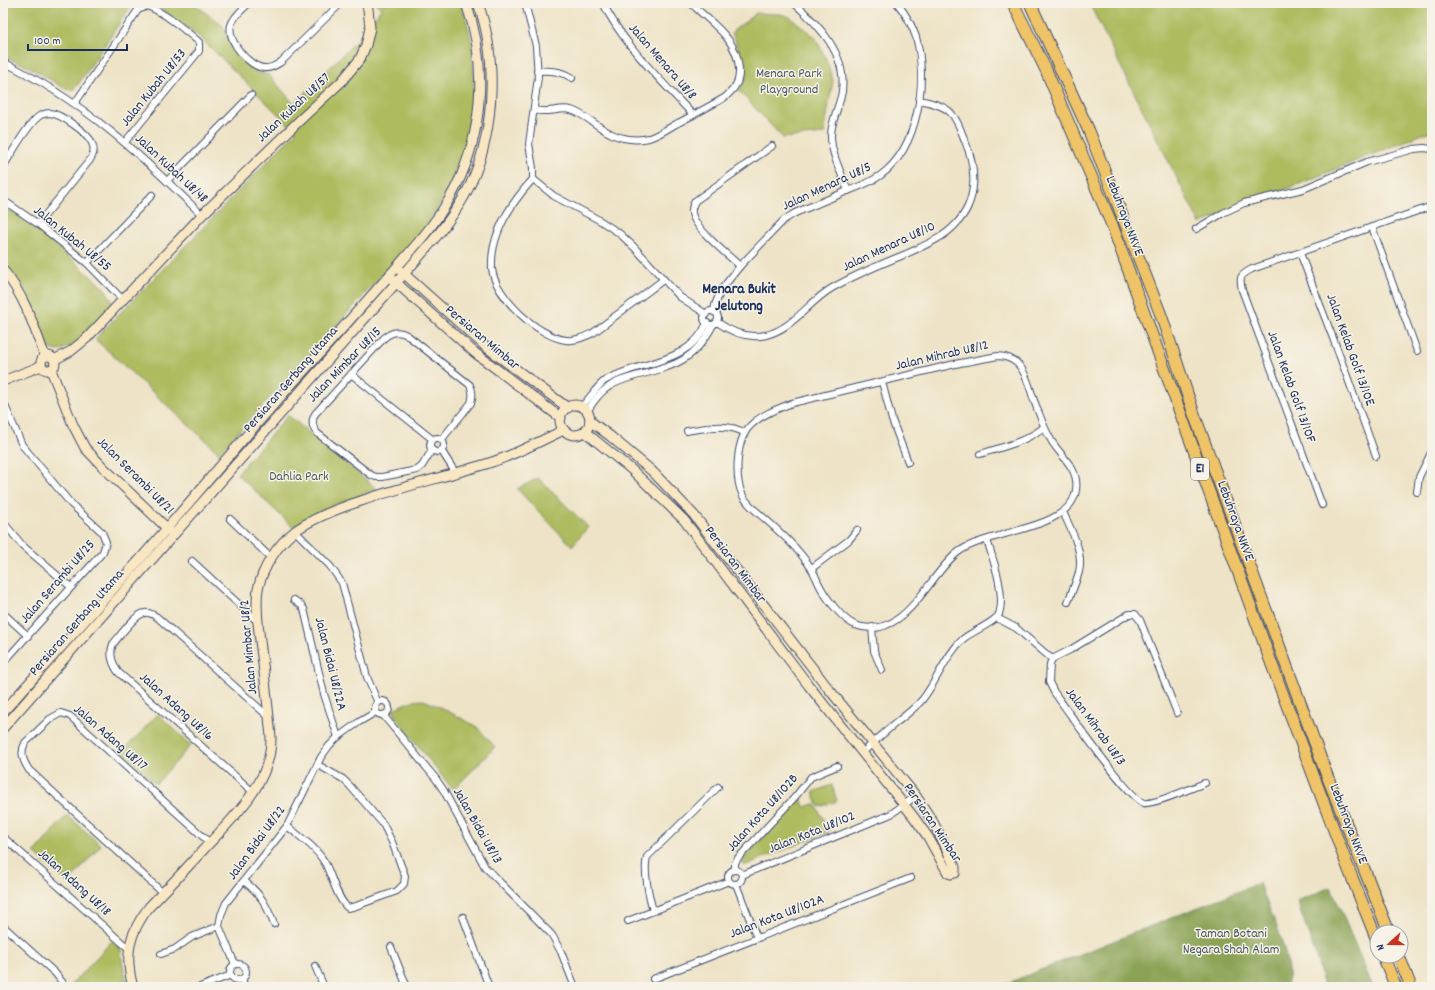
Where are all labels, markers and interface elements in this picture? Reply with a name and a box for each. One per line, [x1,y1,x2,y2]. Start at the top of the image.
street label: Jalan Menara U8/8 [623,19,701,105]
scale bar [28,26,127,52]
text: 100 m [34,33,61,50]
street label: Jalan Kubah U8/53 [116,45,192,131]
park label: Menara Park Playground [756,64,822,100]
street label: Jalan Kubah U8/57 [253,69,335,147]
street label: Jalan Kubah U8/48 [130,130,212,209]
street label: Jalan Menara U8/5 [779,158,875,216]
street label: Lebuhraya NKVE [1100,173,1149,259]
street label: Jalan Kubah U8/55 [29,201,115,277]
street label: Jalan Menara U8/10 [839,217,939,277]
district label: Menara Bukit Jelutong [702,279,776,318]
street label: Jalan Kelab Golf 13/10E [1320,291,1380,410]
street label: Persiaran Mimbar [440,301,524,376]
street label: Persiaran Gerbang Utama [239,322,343,438]
street label: Jalan Mimbar U8/15 [304,323,386,407]
street label: Jalan Kelab Golf 13/10F [1261,328,1321,447]
street label: Jalan Mihrab U8/12 [893,336,991,376]
street label: Jalan Serambi U8/21 [92,433,178,519]
road number: E1 [1191,458,1209,480]
park label: Dahlia Park [269,467,329,487]
street label: Lebuhraya NKVE [1211,478,1259,565]
street label: Persiaran Mimbar [699,522,771,609]
street label: Jalan Serambi U8/25 [16,536,100,628]
street label: Persiaran Gerbang Utama [25,565,129,681]
street label: Jalan Mimbar U8/2 [235,599,263,695]
street label: Jalan Bidai U8/22A [309,615,351,713]
street label: Jalan Adang U8/16 [134,668,218,746]
street label: Jalan Mihrab U8/3 [1060,684,1130,770]
street label: Jalan Adang U8/17 [68,700,152,776]
street label: Jalan Kota U8/102B [723,769,804,856]
street label: Persiaran Mimbar [898,779,967,868]
street label: Lebuhraya NKVE [1324,781,1373,867]
street label: Jalan Bidai U8/13 [447,784,507,868]
street label: Jalan Bidai U8/22 [223,802,291,884]
street label: Jalan Kota U8/102 [766,806,858,860]
street label: Jalan Adang U8/18 [33,845,115,922]
street label: Jalan Kota U8/102A [727,890,827,944]
park label: Taman Botani Negara Shah Alam [1183,924,1279,960]
north arrow [1369,924,1409,964]
text: N [1373,941,1390,952]

